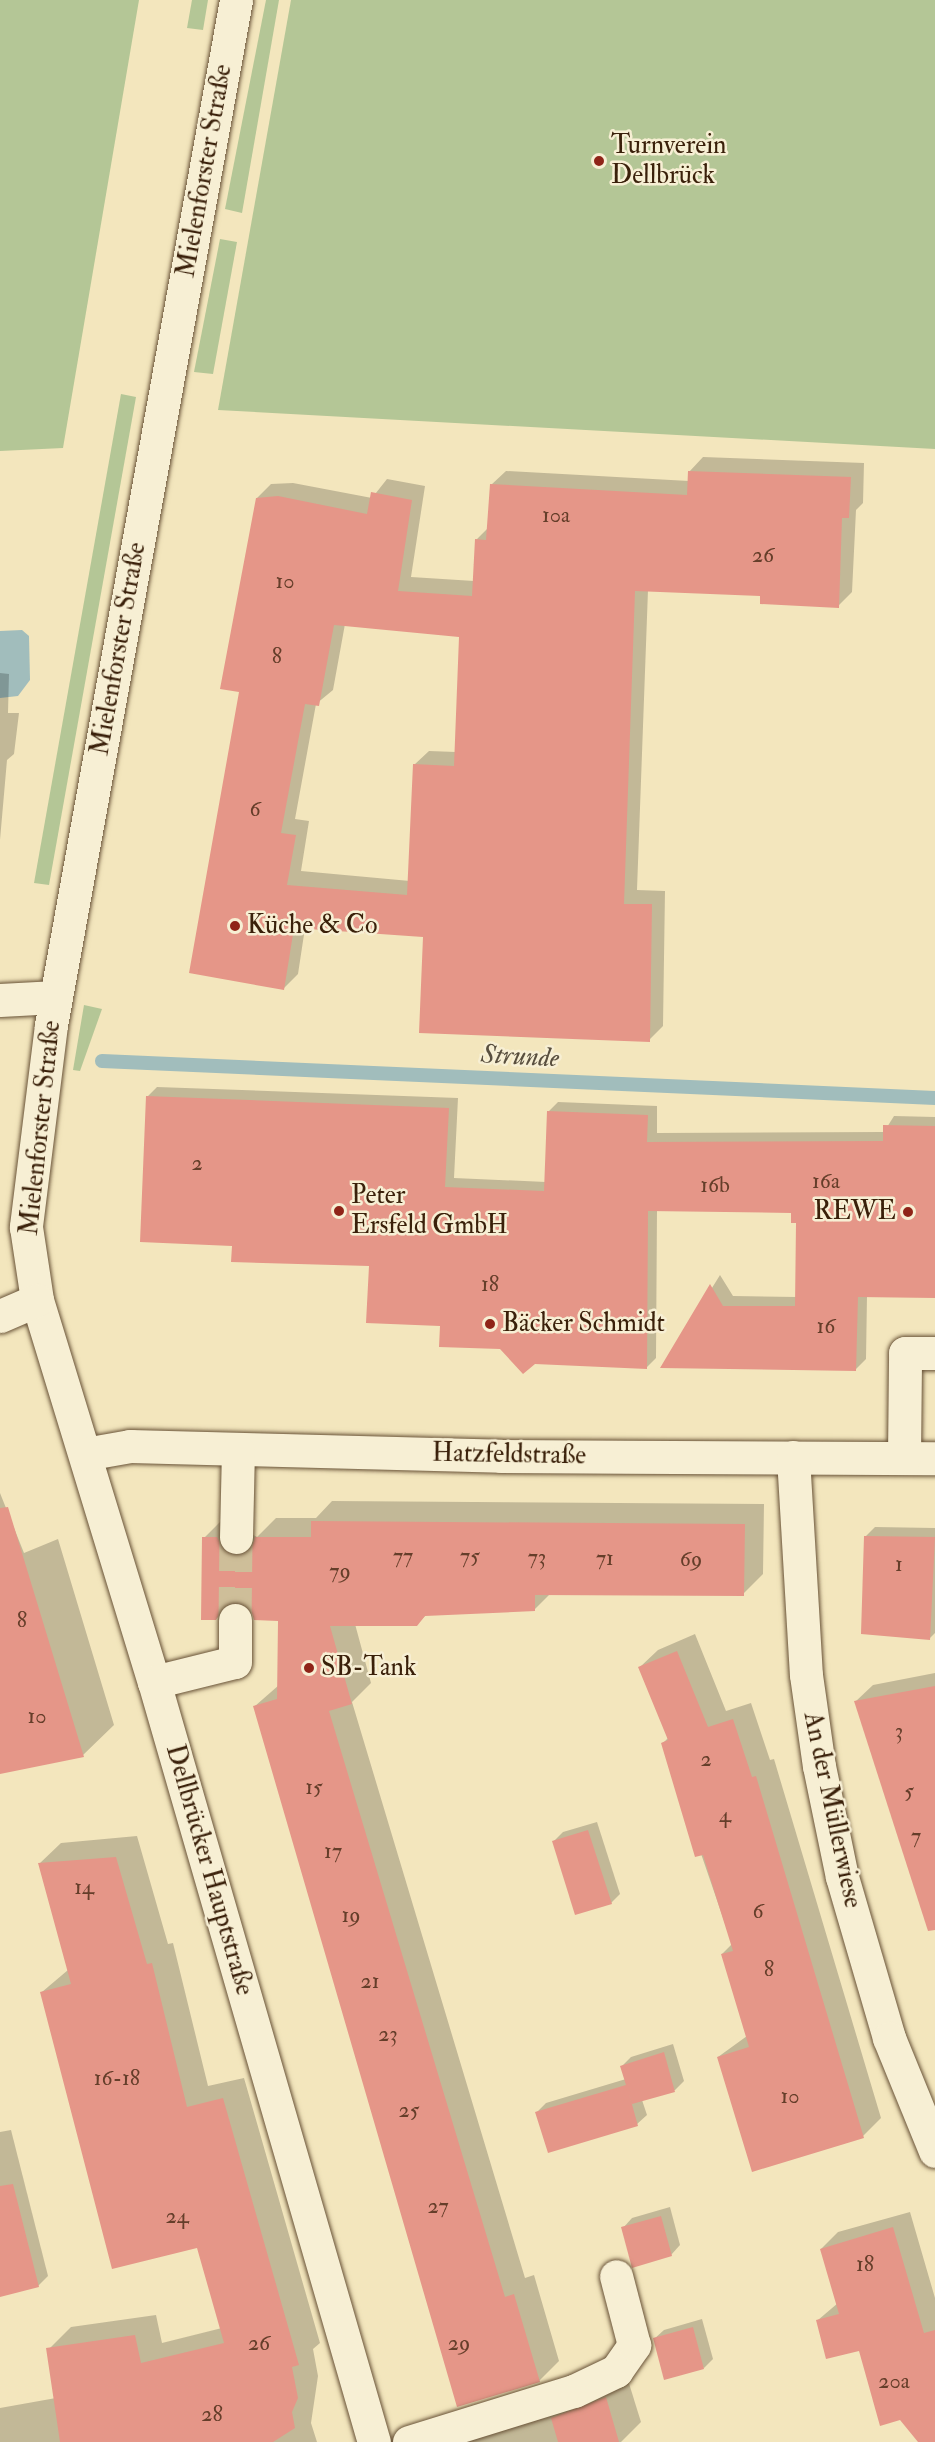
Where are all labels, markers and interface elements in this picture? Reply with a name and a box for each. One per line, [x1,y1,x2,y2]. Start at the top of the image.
street label: Mielenforster Straße [171,62,239,280]
place label: Turnverein Dellbrück [611,130,726,192]
marker: Turnverein Dellbrück [592,154,606,168]
house number: 10a [542,503,570,529]
street label: Mielenforster Straße [85,540,153,758]
house number: 26 [752,543,774,569]
house number: 10 [275,569,295,595]
house number: 8 [272,644,282,670]
house number: 6 [249,797,261,823]
place label: Küche & Co [247,910,377,942]
marker: Küche & Co [228,919,242,933]
street label: Mielenforster Straße [14,1019,68,1237]
water label: Strunde [480,1038,560,1074]
house number: 2 [191,1151,203,1177]
house number: 16a [812,1169,840,1195]
house number: 16b [700,1173,730,1199]
place label: Peter Ersfeld GmbH [351,1180,508,1242]
place label: REWE [814,1196,896,1228]
marker: Peter Ersfeld GmbH [332,1204,346,1218]
marker: REWE [901,1205,915,1219]
house number: 18 [481,1272,499,1298]
place label: Bäcker Schmidt [502,1308,665,1340]
house number: 16 [817,1314,835,1340]
marker: Bäcker Schmidt [483,1317,497,1331]
street label: Hatzfeldstraße [432,1438,586,1472]
house number: 77 [393,1544,413,1570]
house number: 75 [460,1544,480,1570]
house number: 73 [528,1545,546,1571]
house number: 71 [596,1546,614,1572]
house number: 69 [680,1547,702,1573]
house number: 1 [895,1552,903,1578]
house number: 79 [329,1559,351,1585]
house number: 8 [17,1608,27,1634]
place label: SB-Tank [321,1652,416,1684]
marker: SB-Tank [302,1661,316,1675]
house number: 10 [27,1704,47,1730]
street label: An der Müllerwiese [796,1709,868,1911]
house number: 3 [895,1719,903,1745]
street label: Dellbrücker Hauptstraße [158,1741,260,1999]
house number: 2 [700,1747,712,1773]
house number: 15 [305,1775,323,1801]
house number: 5 [904,1779,914,1805]
house number: 4 [719,1803,731,1829]
house number: 7 [911,1824,921,1850]
house number: 17 [324,1839,342,1865]
house number: 14 [74,1875,94,1901]
house number: 6 [752,1899,764,1925]
house number: 19 [341,1903,361,1929]
house number: 8 [764,1957,774,1983]
house number: 21 [360,1969,380,1995]
house number: 23 [378,2022,398,2048]
house number: 16-18 [94,2066,140,2092]
house number: 10 [780,2084,800,2110]
house number: 25 [399,2098,419,2124]
house number: 27 [427,2194,449,2220]
house number: 24 [165,2204,189,2230]
house number: 18 [856,2252,874,2278]
house number: 26 [248,2331,270,2357]
house number: 29 [448,2331,470,2357]
house number: 20a [878,2369,910,2395]
house number: 28 [201,2402,223,2428]

